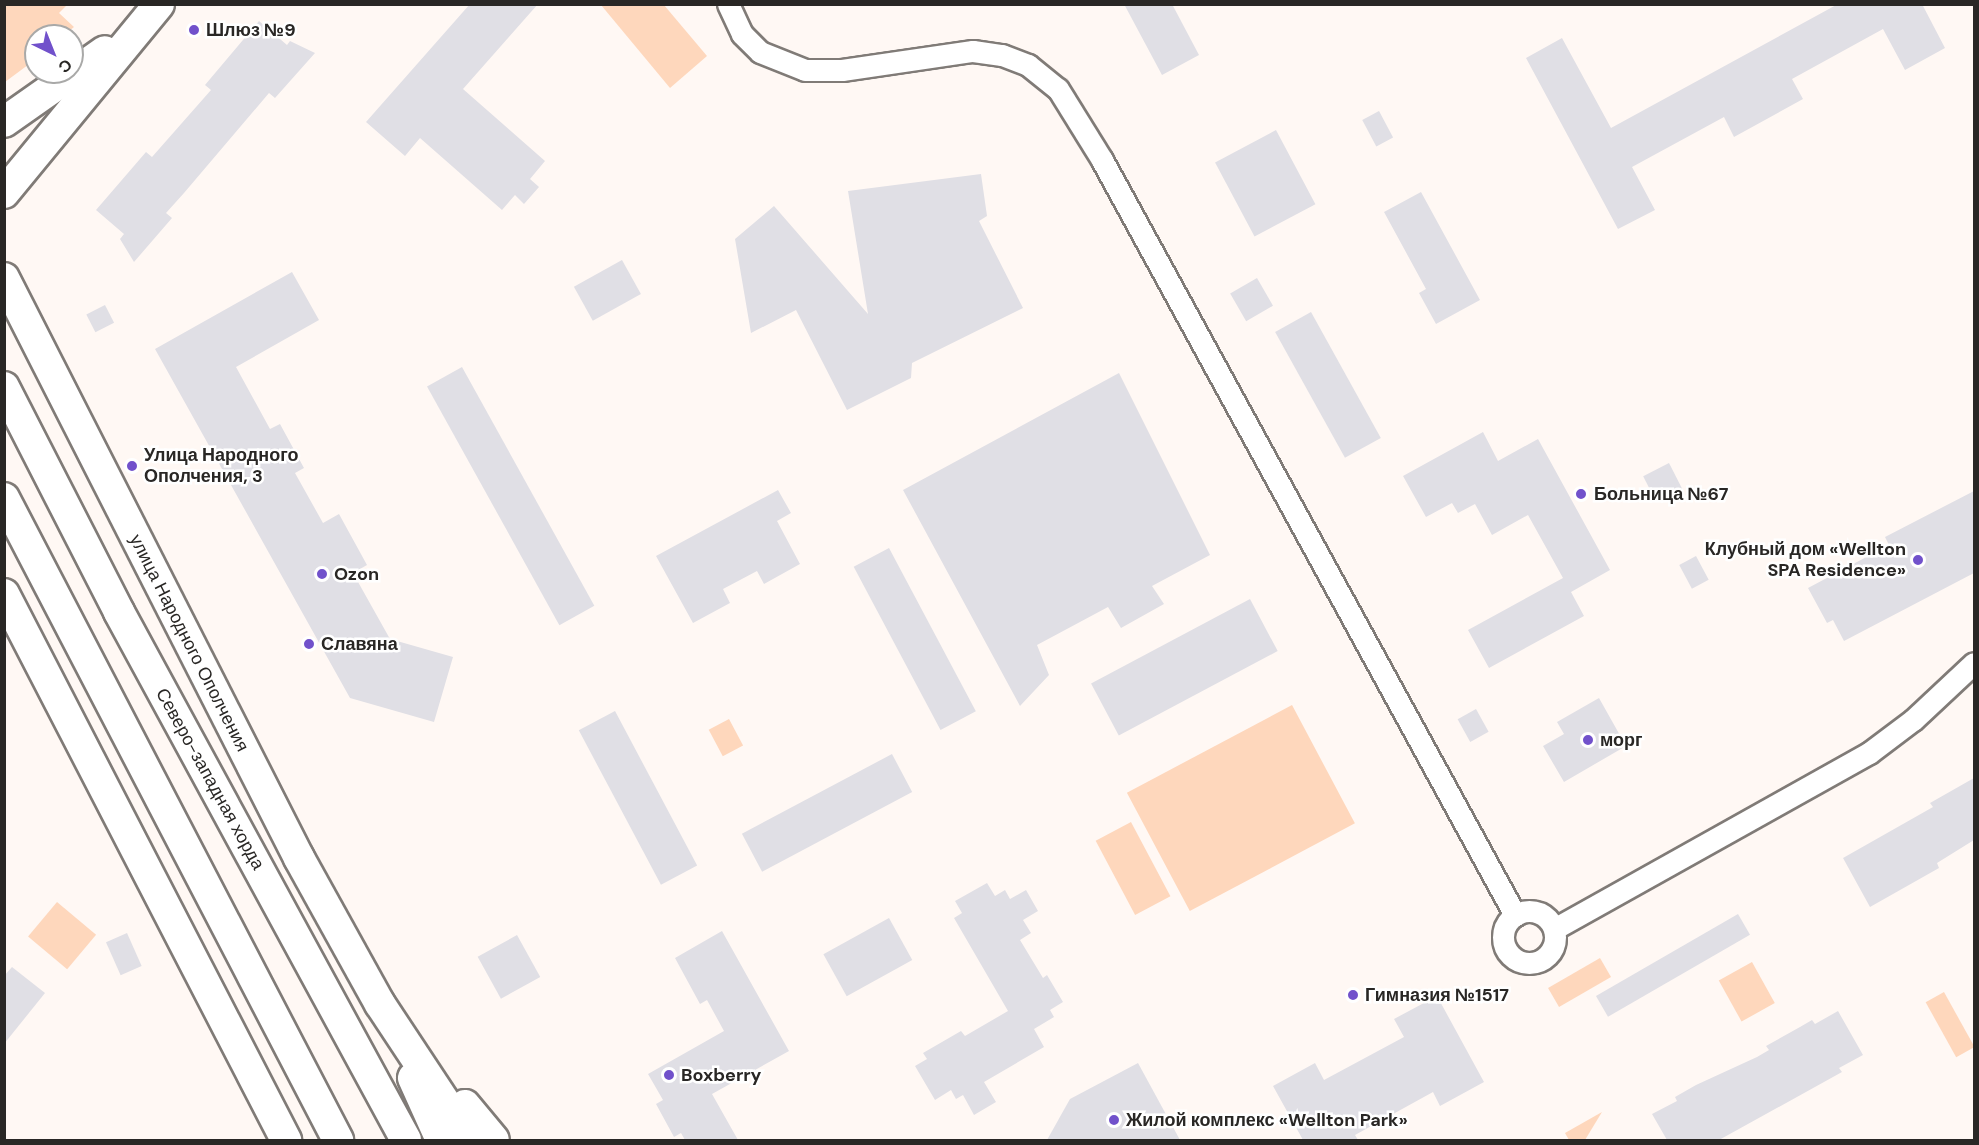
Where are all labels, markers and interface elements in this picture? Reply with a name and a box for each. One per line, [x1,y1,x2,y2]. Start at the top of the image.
place label: Шлюз №9 [206,19,296,41]
marker: Шлюз №9 [187,23,201,37]
north arrow [24,24,84,84]
text: С [54,54,77,78]
place label: Улица Народного Ополчения, 3 [144,445,298,488]
marker: Улица Народного Ополчения, 3 [125,459,139,473]
place label: Больница №67 [1594,483,1728,505]
marker: Больница №67 [1572,485,1590,503]
street label: улица Народного Ополчения [125,531,253,755]
place label: Клубный дом «Wellton SPA Residence» [1705,539,1906,582]
marker: Клубный дом «Wellton SPA Residence» [1911,553,1925,567]
place label: Ozon [334,563,379,585]
marker: Ozon [315,567,329,581]
place label: Славяна [321,633,398,655]
marker: Славяна [302,637,316,651]
street label: Северо-западная хорда [151,685,269,873]
place label: морг [1600,729,1643,751]
marker: морг [1581,733,1595,747]
place label: Гимназия №1517 [1365,984,1509,1006]
marker: Гимназия №1517 [1346,988,1360,1002]
place label: Boxberry [681,1064,761,1086]
marker: Boxberry [662,1068,676,1082]
place label: Жилой комплекс «Wellton Park» [1126,1109,1408,1131]
marker: Жилой комплекс «Wellton Park» [1107,1113,1121,1127]

